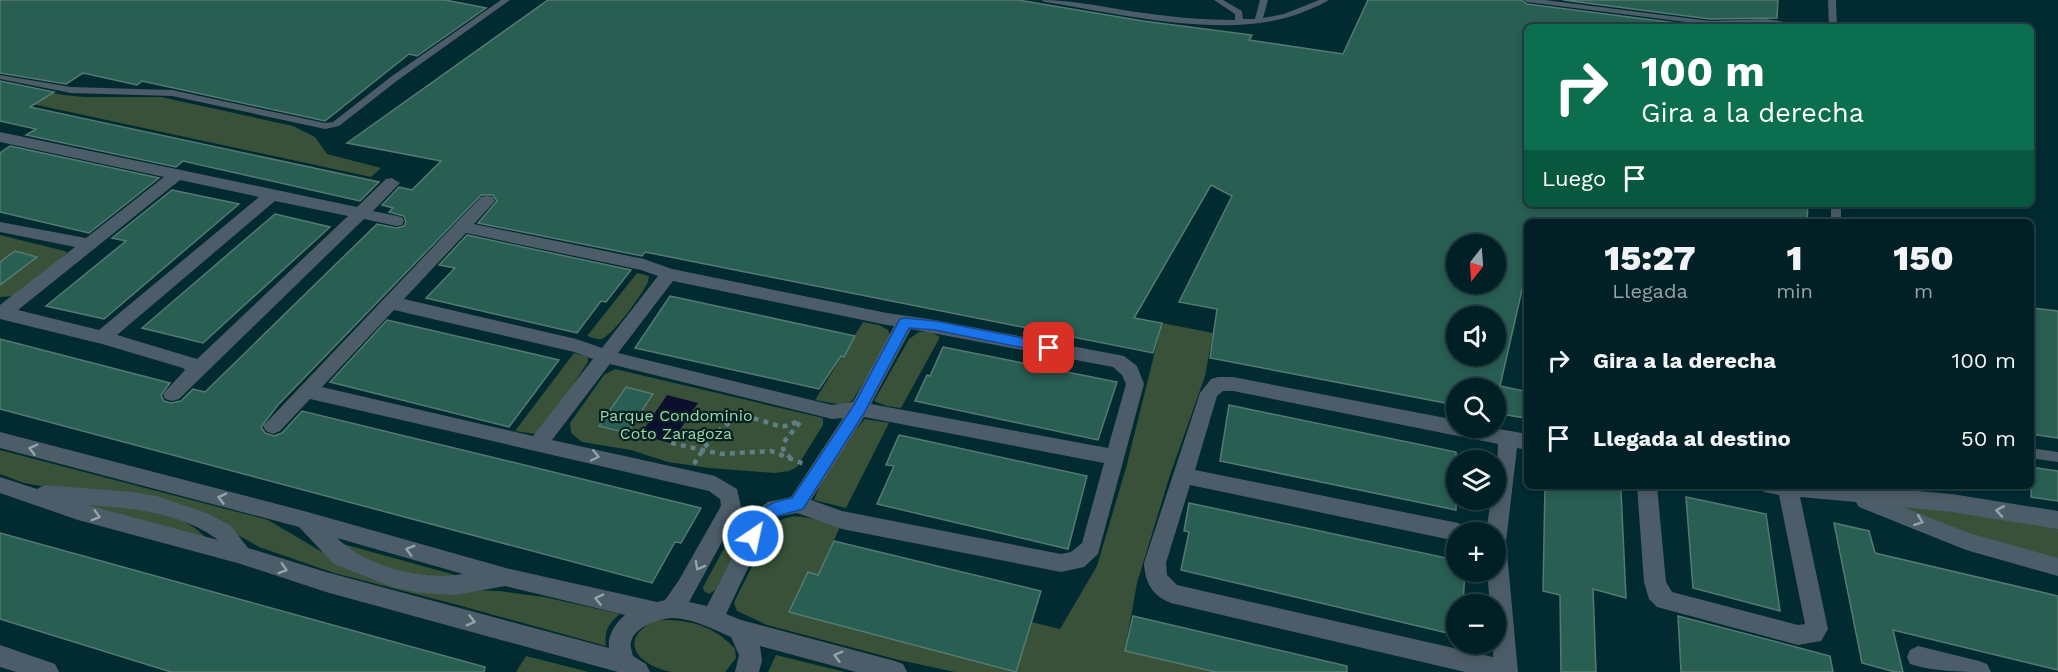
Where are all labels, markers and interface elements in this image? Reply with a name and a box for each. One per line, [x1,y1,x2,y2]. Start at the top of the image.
text: 100 m [1641,47,1765,96]
icon: right [1542,48,1620,126]
text: Gira a la derecha [1641,97,1864,129]
icon: arrive [1618,162,1651,195]
text: Luego [1542,166,1606,191]
north arrow [1446,234,1506,294]
map controls [1446,234,1506,654]
text: 15:27 [1604,237,1696,279]
text: 1 [1786,237,1803,279]
text: 150 [1893,237,1954,279]
text: Llegada [1612,279,1688,303]
text: min [1776,279,1813,303]
text: m [1914,279,1933,303]
button: sound [1446,306,1506,366]
pin [1023,322,1074,373]
icon: arrive [1032,331,1065,364]
icon: right [1542,344,1575,377]
text: Gira a la derecha [1593,348,1776,373]
text: 100 m [1952,348,2016,373]
button: search [1446,378,1506,438]
park label: Parque Condominio Coto Zaragoza [599,406,753,443]
icon: arrive [1542,422,1575,455]
text: Llegada al destino [1593,426,1791,451]
text: 50 m [1961,426,2016,451]
one-way arrow [29,443,39,456]
one-way arrow [590,449,600,462]
button: layers [1446,450,1506,510]
one-way arrow [217,493,227,506]
position arrow [721,504,785,568]
one-way arrow [1996,505,2006,518]
one-way arrow [90,509,101,521]
one-way arrow [1913,514,1924,526]
button: + [1446,522,1506,582]
one-way arrow [405,545,416,557]
one-way arrow [695,560,706,570]
one-way arrow [277,561,288,574]
one-way arrow [594,593,604,606]
button: − [1446,594,1506,654]
one-way arrow [465,614,476,626]
one-way arrow [834,651,844,664]

